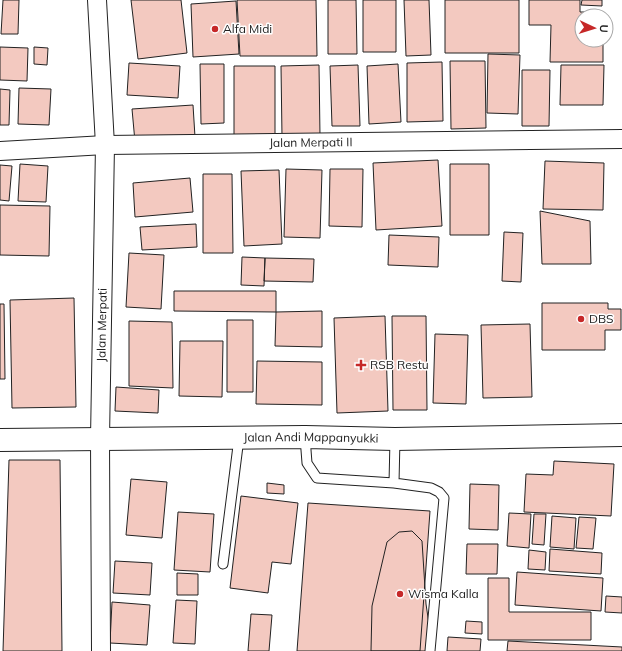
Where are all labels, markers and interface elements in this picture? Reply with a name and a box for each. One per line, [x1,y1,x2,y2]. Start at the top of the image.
north arrow [574,8,614,48]
place label: Alfa Midi [223,21,272,36]
marker: Alfa Midi [210,24,220,34]
text: U [597,24,611,33]
street label: Jalan Merpati II [269,134,353,150]
street label: Jalan Merpati [93,288,110,362]
place label: DBS [589,311,614,326]
marker: DBS [576,314,586,324]
place label: RSB Restu [370,357,429,372]
marker: RSB Restu [355,359,367,371]
street label: Jalan Andi Mappanyukki [243,429,379,446]
place label: Wisma Kalla [408,586,479,601]
marker: Wisma Kalla [395,589,405,599]

